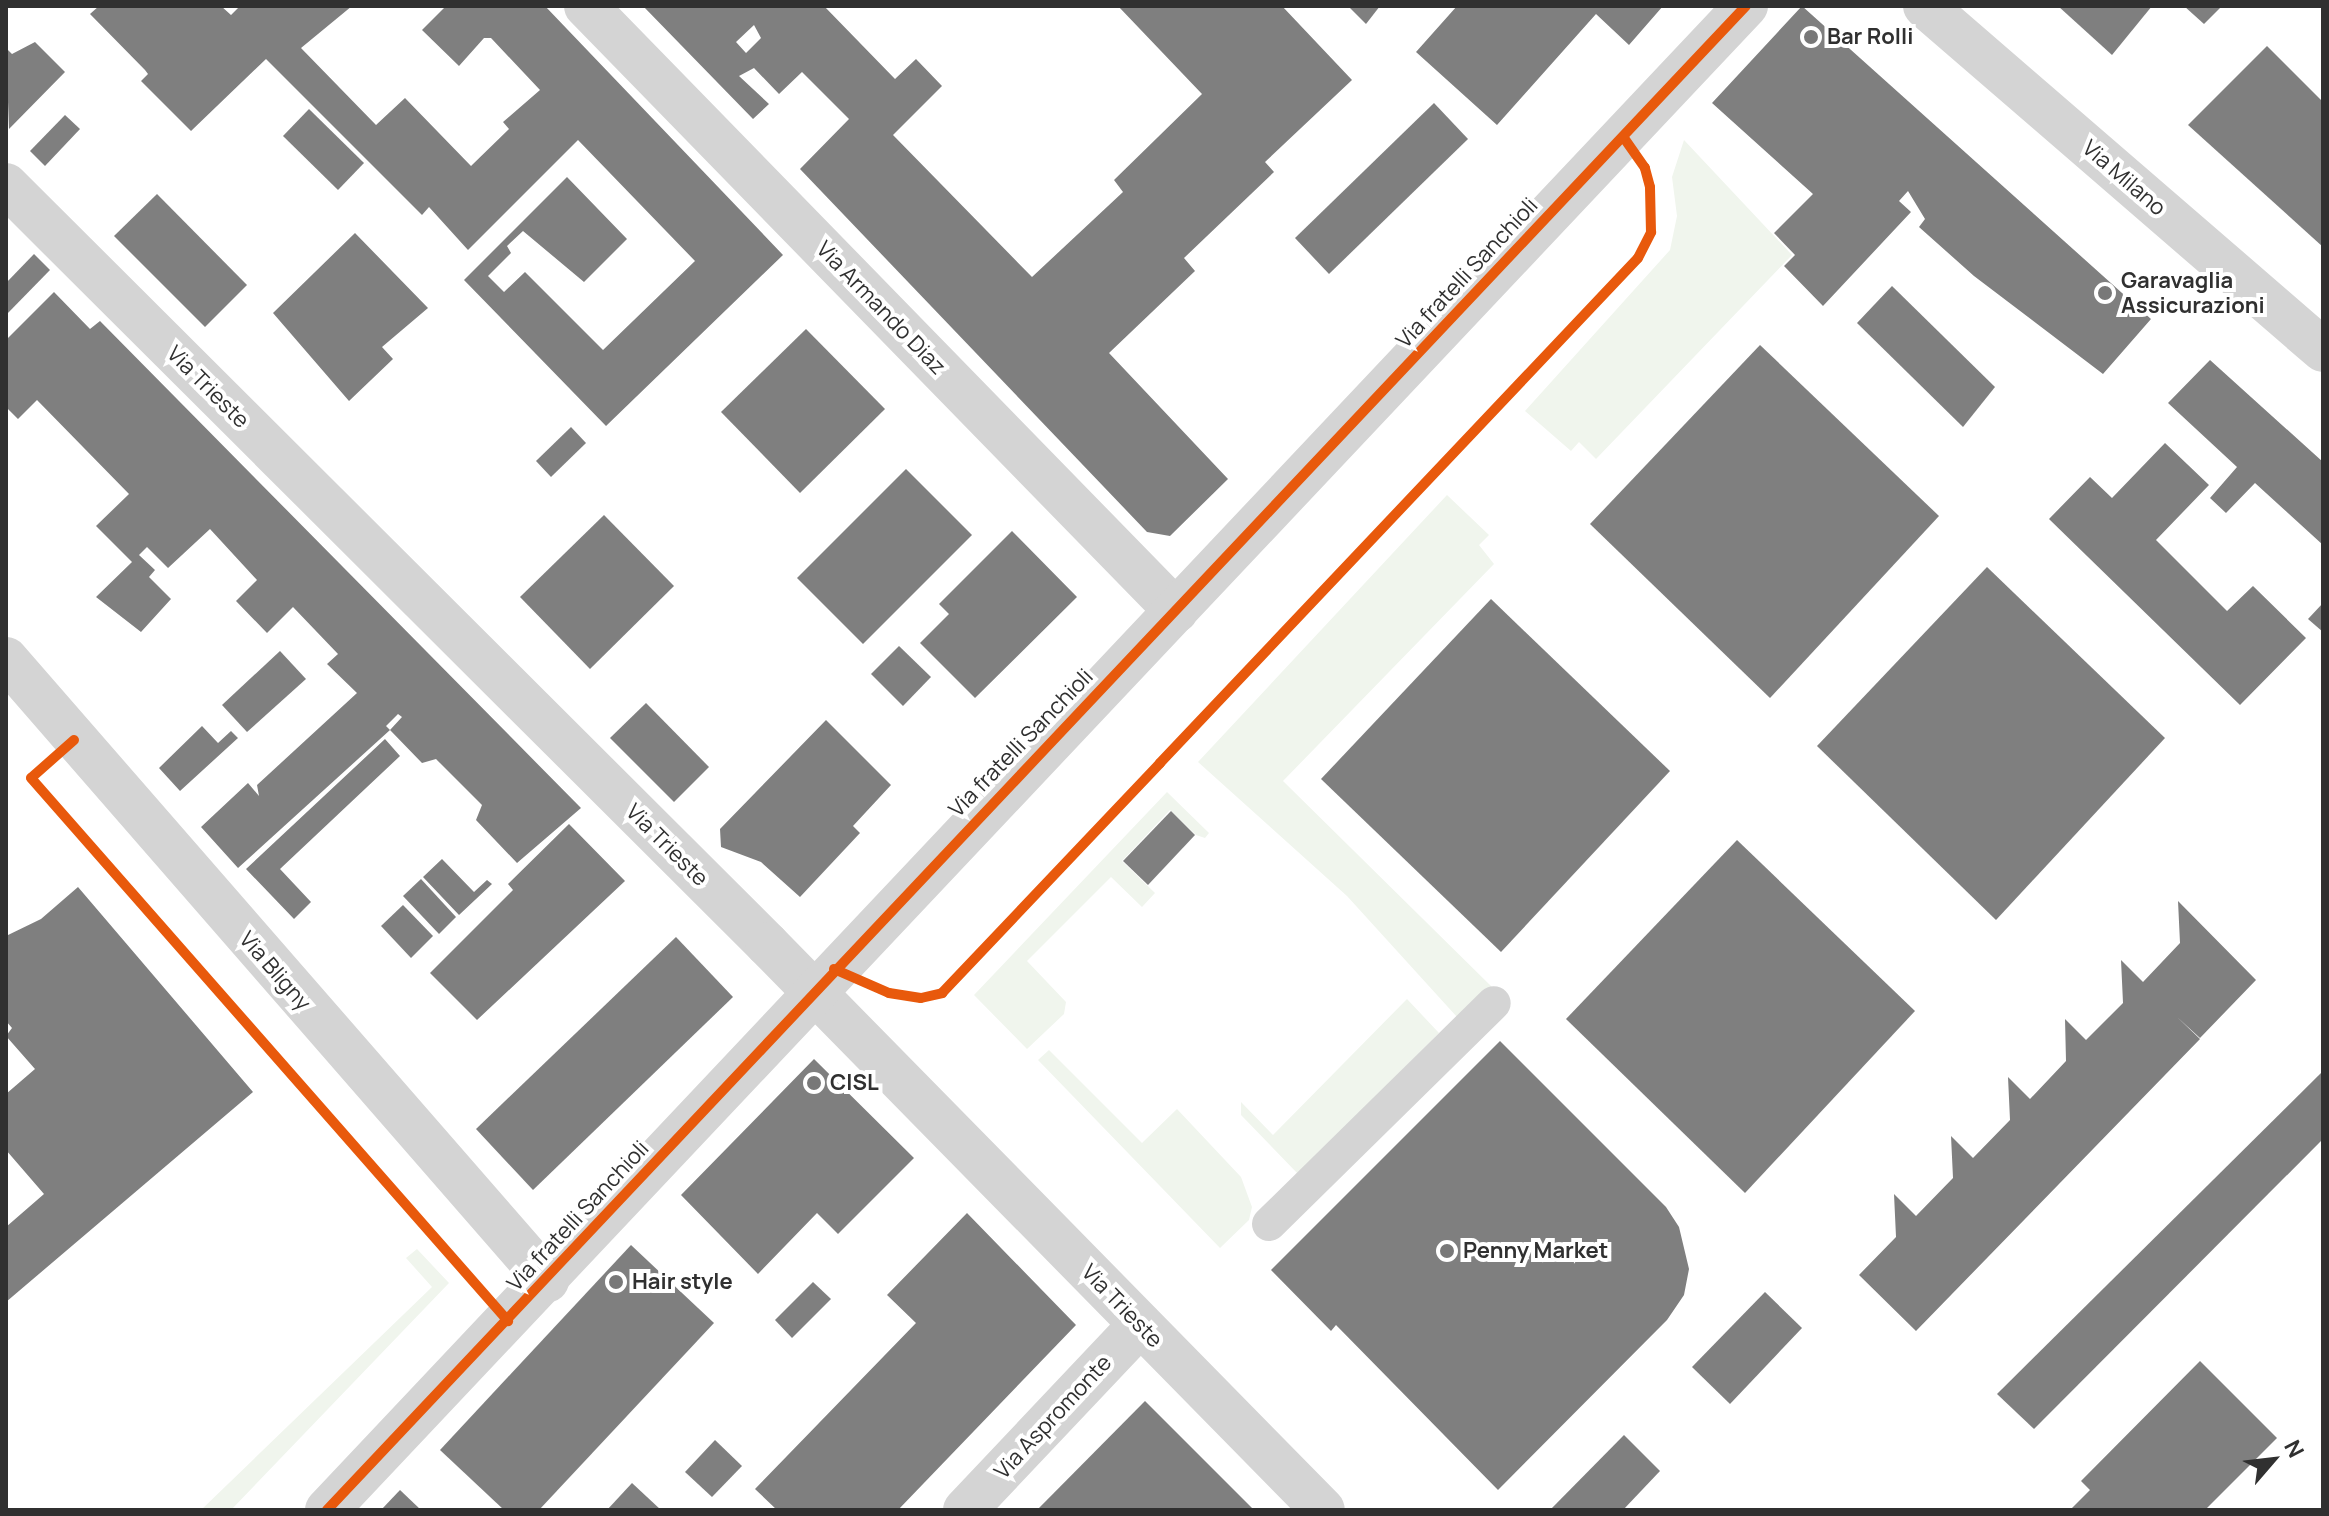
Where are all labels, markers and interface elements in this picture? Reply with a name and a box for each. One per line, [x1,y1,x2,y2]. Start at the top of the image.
place label: Bar Rolli [1827,24,1913,50]
marker: Bar Rolli [1802,28,1820,46]
street label: Via Milano [2077,135,2171,221]
street label: Via fratelli Sanchioli [1391,192,1543,354]
street label: Via Armando Diaz [811,236,951,380]
place label: Garavaglia Assicurazioni [2121,267,2265,318]
marker: Garavaglia Assicurazioni [2096,284,2114,302]
street label: Via Trieste [161,340,255,434]
street label: Via fratelli Sanchioli [944,663,1098,823]
street label: Via Trieste [620,798,714,892]
street label: Via Bligny [234,926,316,1016]
place label: CISL [830,1070,879,1096]
marker: CISL [805,1074,823,1092]
street label: Via fratelli Sanchioli [502,1135,654,1297]
place label: Penny Market [1463,1238,1608,1264]
marker: Penny Market [1438,1242,1456,1260]
street label: Via Trieste [1076,1259,1168,1353]
place label: Hair style [632,1269,733,1295]
marker: Hair style [607,1273,625,1291]
street label: Via Aspromonte [989,1350,1117,1484]
north arrow [2233,1420,2313,1500]
text: N [2277,1435,2311,1463]

